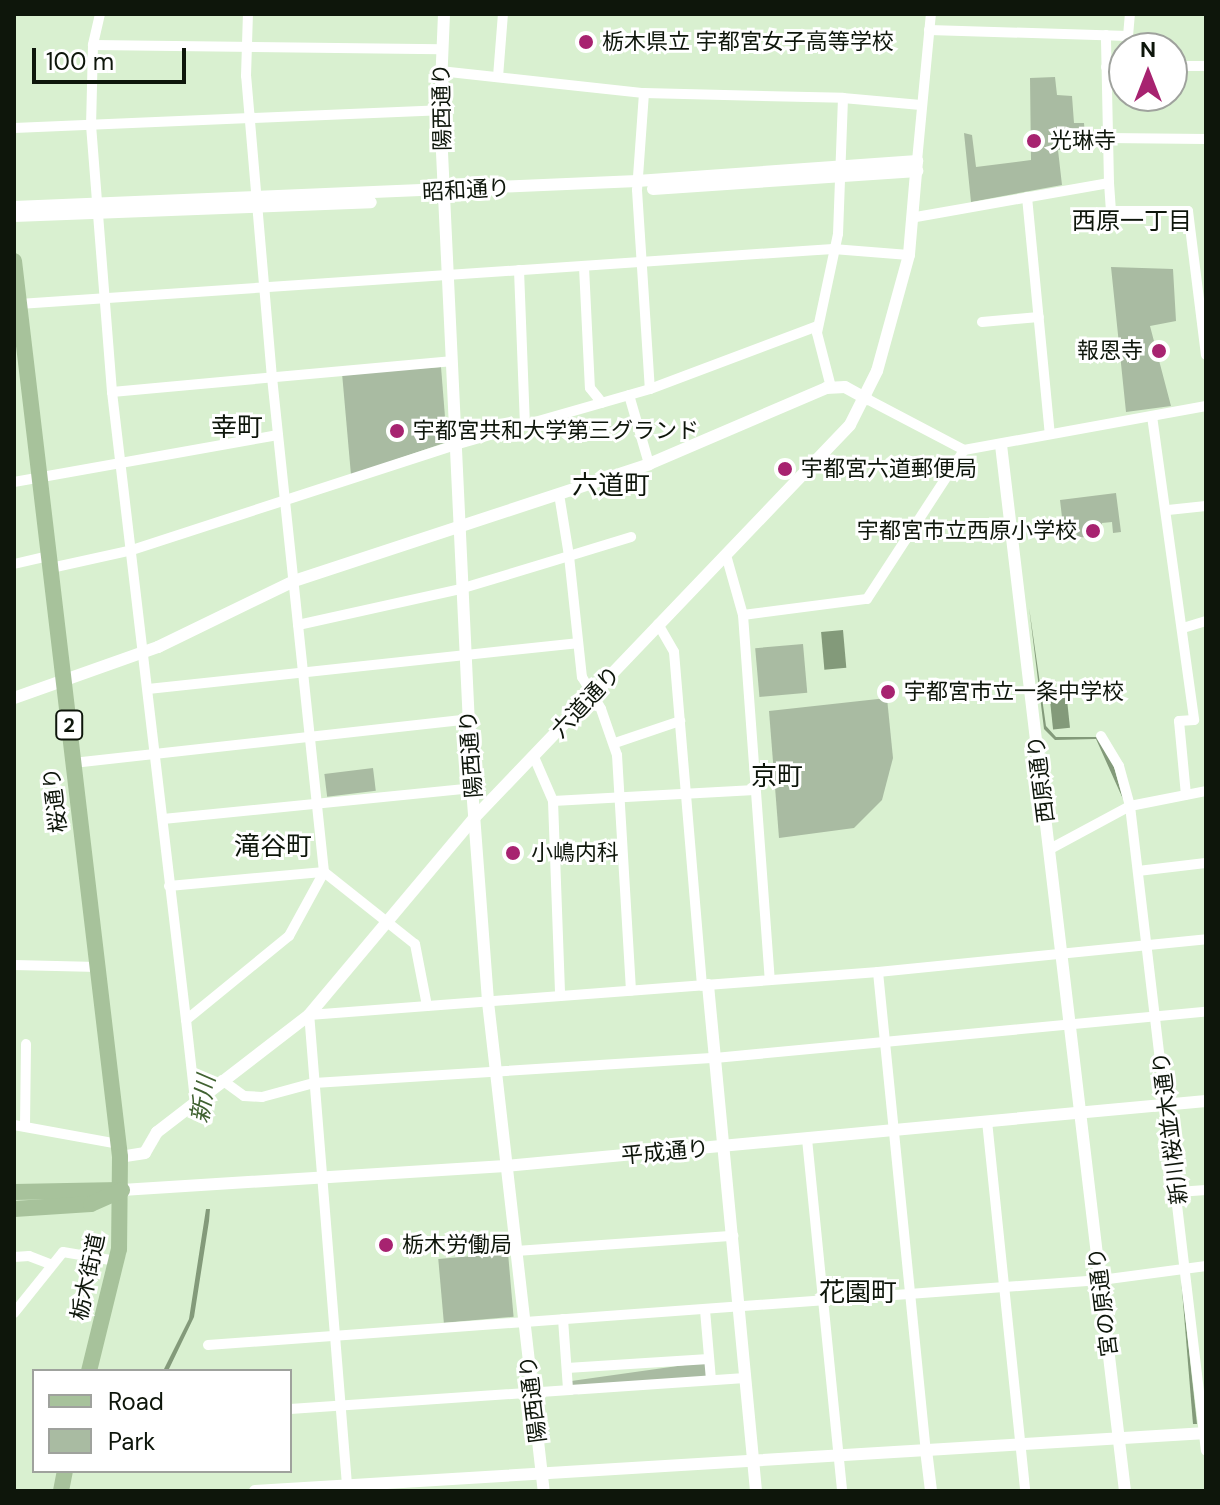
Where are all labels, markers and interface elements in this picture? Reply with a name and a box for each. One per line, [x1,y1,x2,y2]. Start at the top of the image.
place label: 栃木県立 宇都宮女子高等学校 [602,29,894,55]
scale bar [36,32,190,82]
north arrow [1108,32,1188,112]
marker: 栃木県立 宇都宮女子高等学校 [577,33,595,51]
text: N [1140,35,1156,64]
text: 100 m [46,46,114,77]
street label: 陽西通り [428,63,456,151]
place label: 光琳寺 [1050,128,1116,154]
marker: 光琳寺 [1025,132,1043,150]
street label: 昭和通り [421,175,511,205]
district label: 西原一丁目 [1072,207,1192,235]
place label: 報恩寺 [1077,338,1143,364]
marker: 報恩寺 [1150,342,1168,360]
district label: 幸町 [211,412,263,444]
place label: 宇都宮共和大学第三グランド [413,418,699,444]
marker: 宇都宮共和大学第三グランド [388,422,406,440]
place label: 宇都宮六道郵便局 [801,456,977,482]
marker: 宇都宮六道郵便局 [776,460,794,478]
district label: 六道町 [572,470,650,502]
place label: 宇都宮市立西原小学校 [857,518,1077,544]
marker: 宇都宮市立西原小学校 [1084,522,1102,540]
street label: 六道通り [546,661,626,743]
place label: 宇都宮市立一条中学校 [904,679,1124,705]
marker: 宇都宮市立一条中学校 [879,683,897,701]
road number: 2 [55,709,83,741]
street label: 陽西通り [455,709,487,799]
street label: 西原通り [1023,734,1059,824]
district label: 京町 [751,761,803,793]
street label: 桜通り [38,766,72,834]
district label: 滝谷町 [234,831,312,863]
place label: 小嶋内科 [531,840,619,866]
marker: 小嶋内科 [502,842,524,864]
street label: 新川桜並木通り [1148,1050,1192,1206]
water label: 新川 [185,1073,221,1125]
street label: 平成通り [620,1135,710,1169]
street label: 栃木街道 [66,1231,110,1323]
place label: 栃木労働局 [402,1232,512,1258]
marker: 栃木労働局 [377,1236,395,1254]
street label: 宮の原通り [1083,1246,1123,1358]
district label: 花園町 [819,1277,897,1309]
street label: 陽西通り [515,1354,551,1444]
legend [32,1369,292,1473]
text: Road [108,1386,164,1417]
text: Park [108,1426,155,1457]

